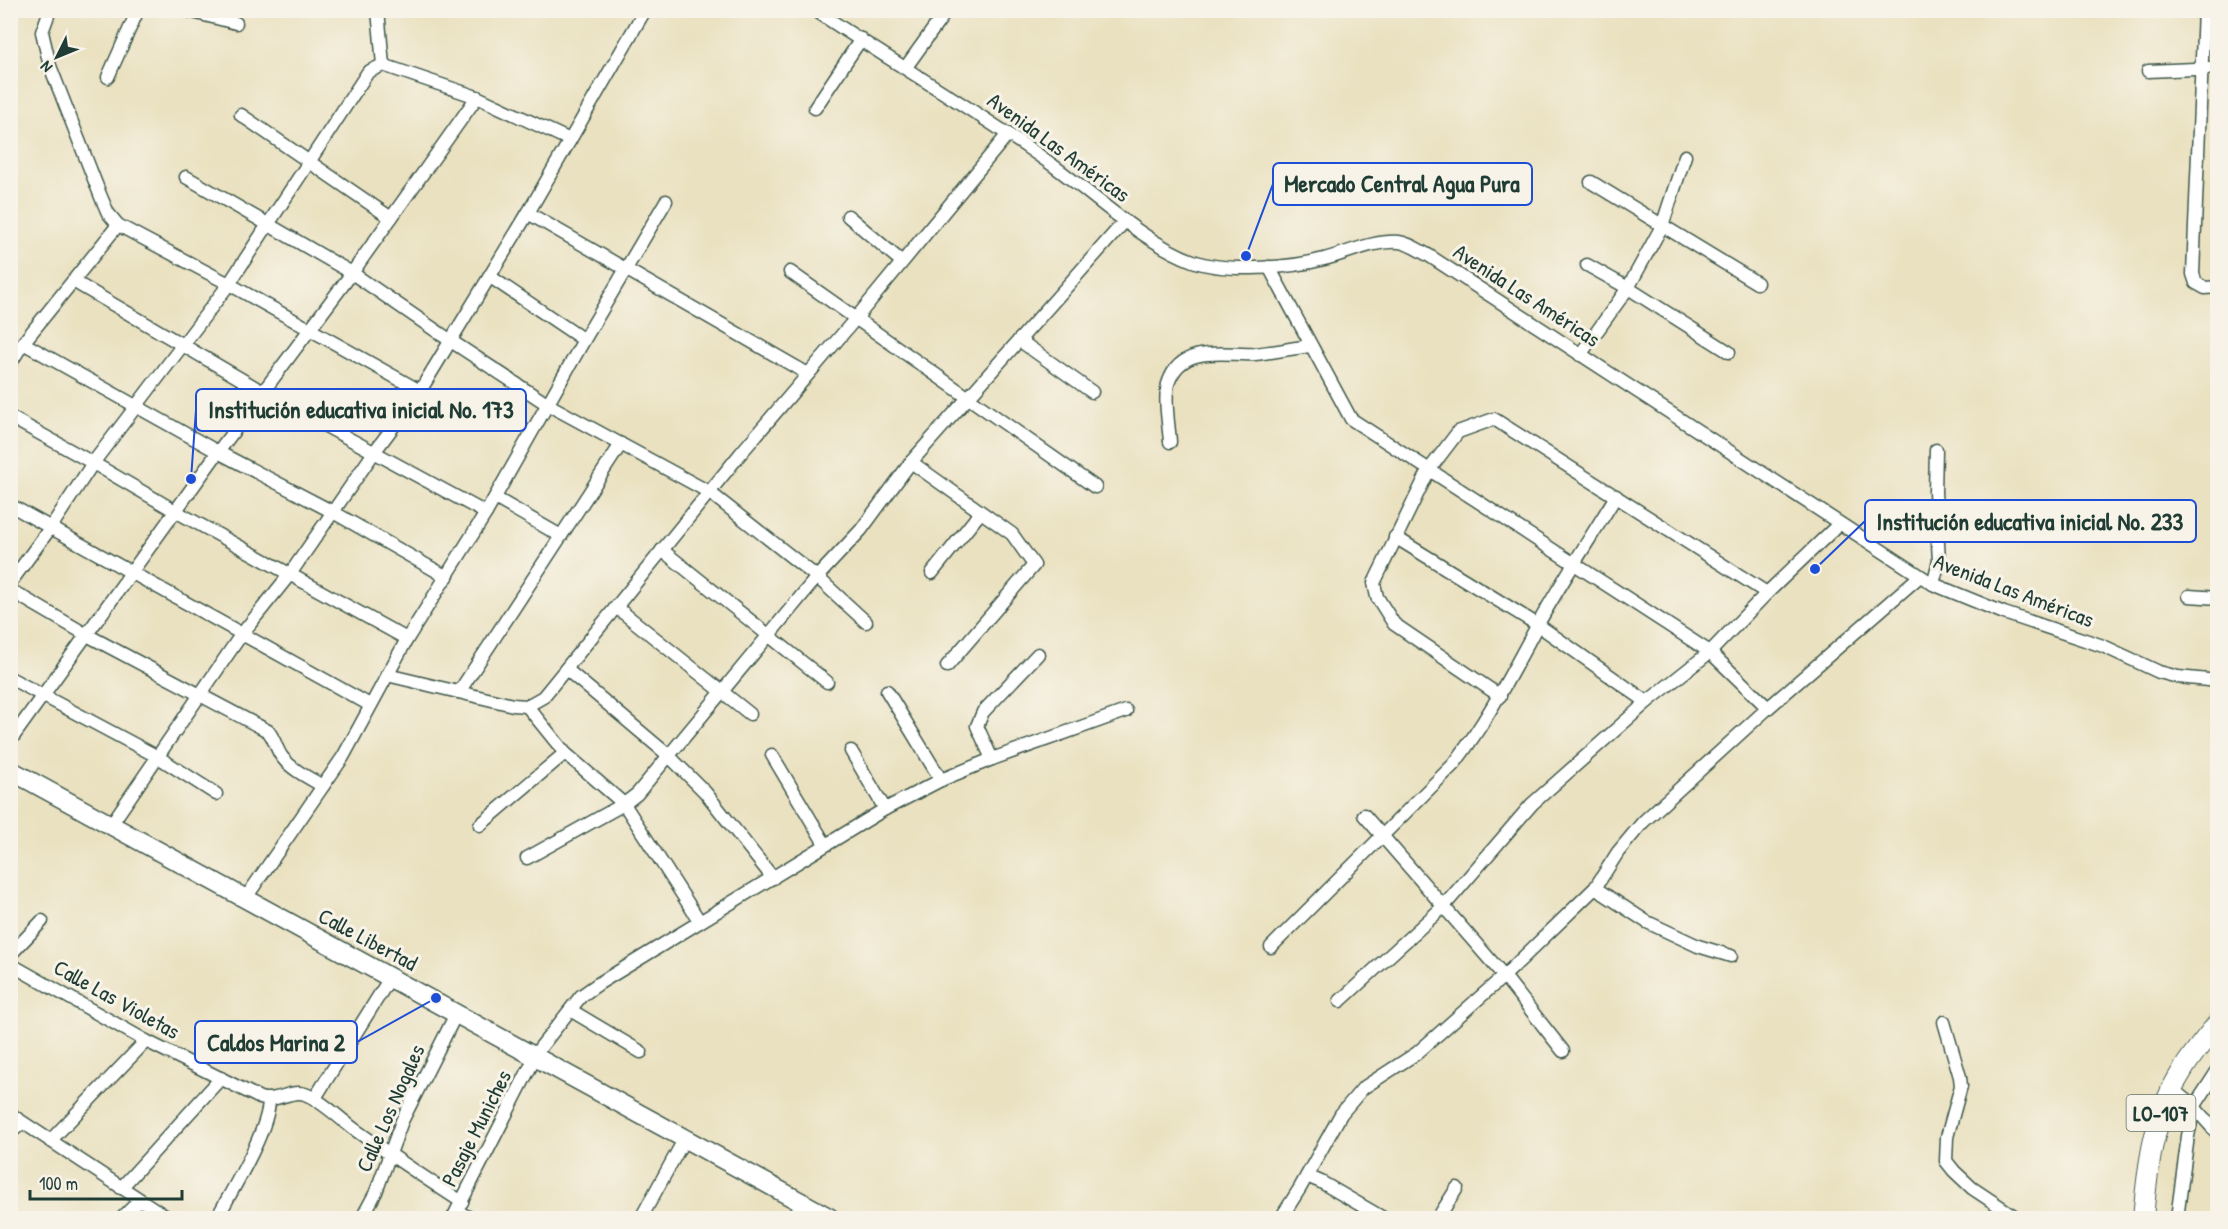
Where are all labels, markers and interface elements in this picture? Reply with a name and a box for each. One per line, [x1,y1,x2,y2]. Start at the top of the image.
north arrow [27,27,87,87]
text: N [35,56,57,78]
street label: Avenida Las Américas [982,85,1136,209]
callout: Mercado Central Agua Pura [1273,163,1532,205]
text: Mercado Central Agua Pura [1284,167,1520,200]
street label: Avenida Las Américas [1448,236,1606,354]
callout: Institución educativa inicial No. 173 [196,389,526,431]
text: Institución educativa inicial No. 173 [208,393,514,425]
callout: Institución educativa inicial No. 233 [1865,500,2196,542]
text: Institución educativa inicial No. 233 [1877,505,2184,537]
street label: Avenida Las Américas [1930,546,2098,634]
street label: Calle Libertad [313,900,423,978]
street label: Calle Las Violetas [49,952,185,1046]
callout: Caldos Marina 2 [195,1021,357,1063]
text: Caldos Marina 2 [207,1026,346,1058]
street label: Calle Los Nogales [349,1039,431,1177]
street label: Pasaje Muniches [434,1065,518,1191]
road number: LO-107 [2126,1095,2196,1131]
scale bar [30,1163,182,1201]
text: 100 m [39,1171,78,1196]

